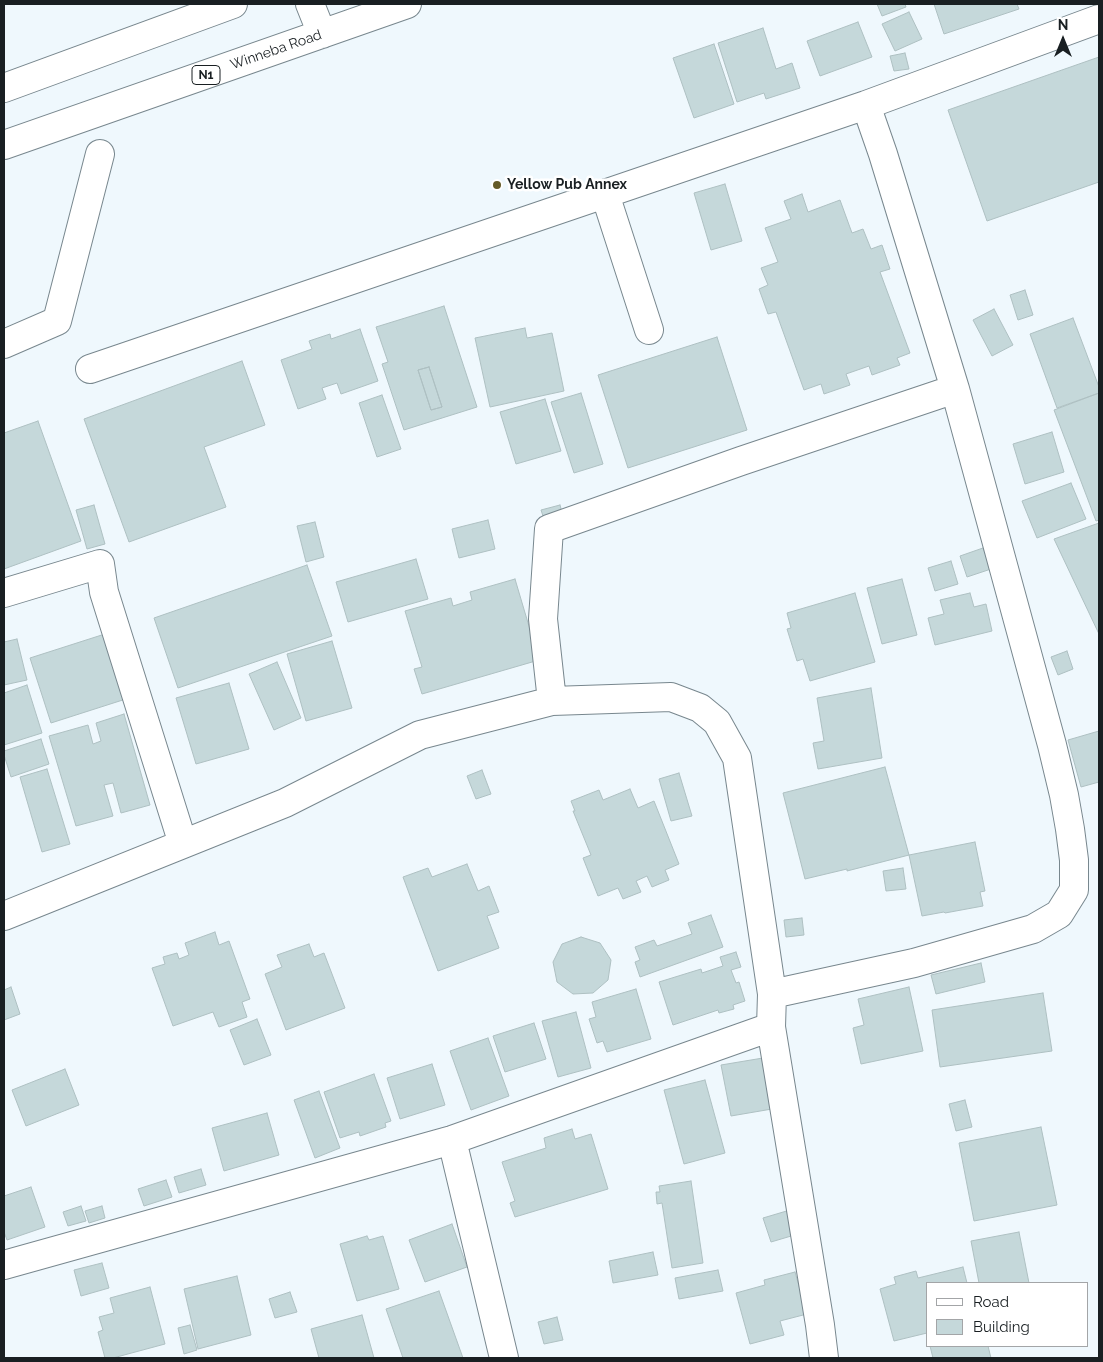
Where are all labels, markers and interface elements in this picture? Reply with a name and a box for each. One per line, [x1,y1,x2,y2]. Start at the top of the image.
north arrow [1038,15,1088,65]
text: N [1058,17,1068,33]
street label: Winneba Road [228,26,324,74]
road number: N1 [192,66,220,84]
place label: Yellow Pub Annex [507,177,627,193]
marker: Yellow Pub Annex [491,179,503,191]
legend [926,1282,1088,1347]
text: Road [973,1293,1009,1311]
text: Building [973,1318,1030,1336]

